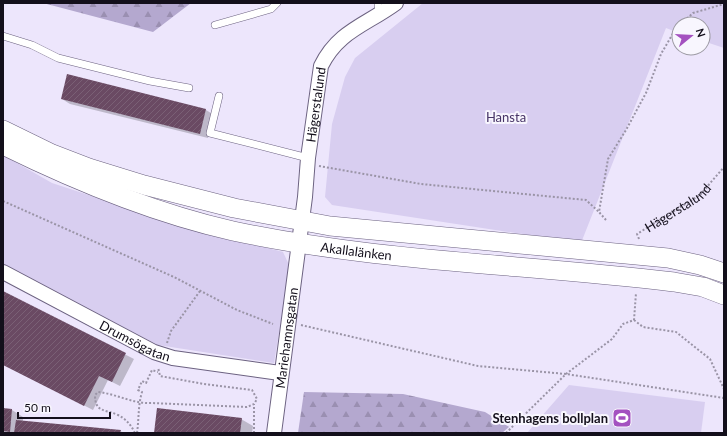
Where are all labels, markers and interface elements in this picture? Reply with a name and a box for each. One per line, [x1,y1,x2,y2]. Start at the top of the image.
north arrow [671,16,711,56]
text: N [693,27,708,39]
street label: Hägerstalund [302,66,329,143]
park label: Hansta [486,109,526,125]
street label: Hägerstalund [642,180,714,235]
street label: Akallalänken [320,239,393,263]
street label: Mariehamnsgatan [272,286,301,389]
street label: Drumsögatan [97,317,172,365]
scale bar [18,394,110,420]
text: 50 m [24,400,51,415]
sports icon: Stenhagens bollplan [611,407,633,429]
place label: Stenhagens bollplan [492,410,608,426]

